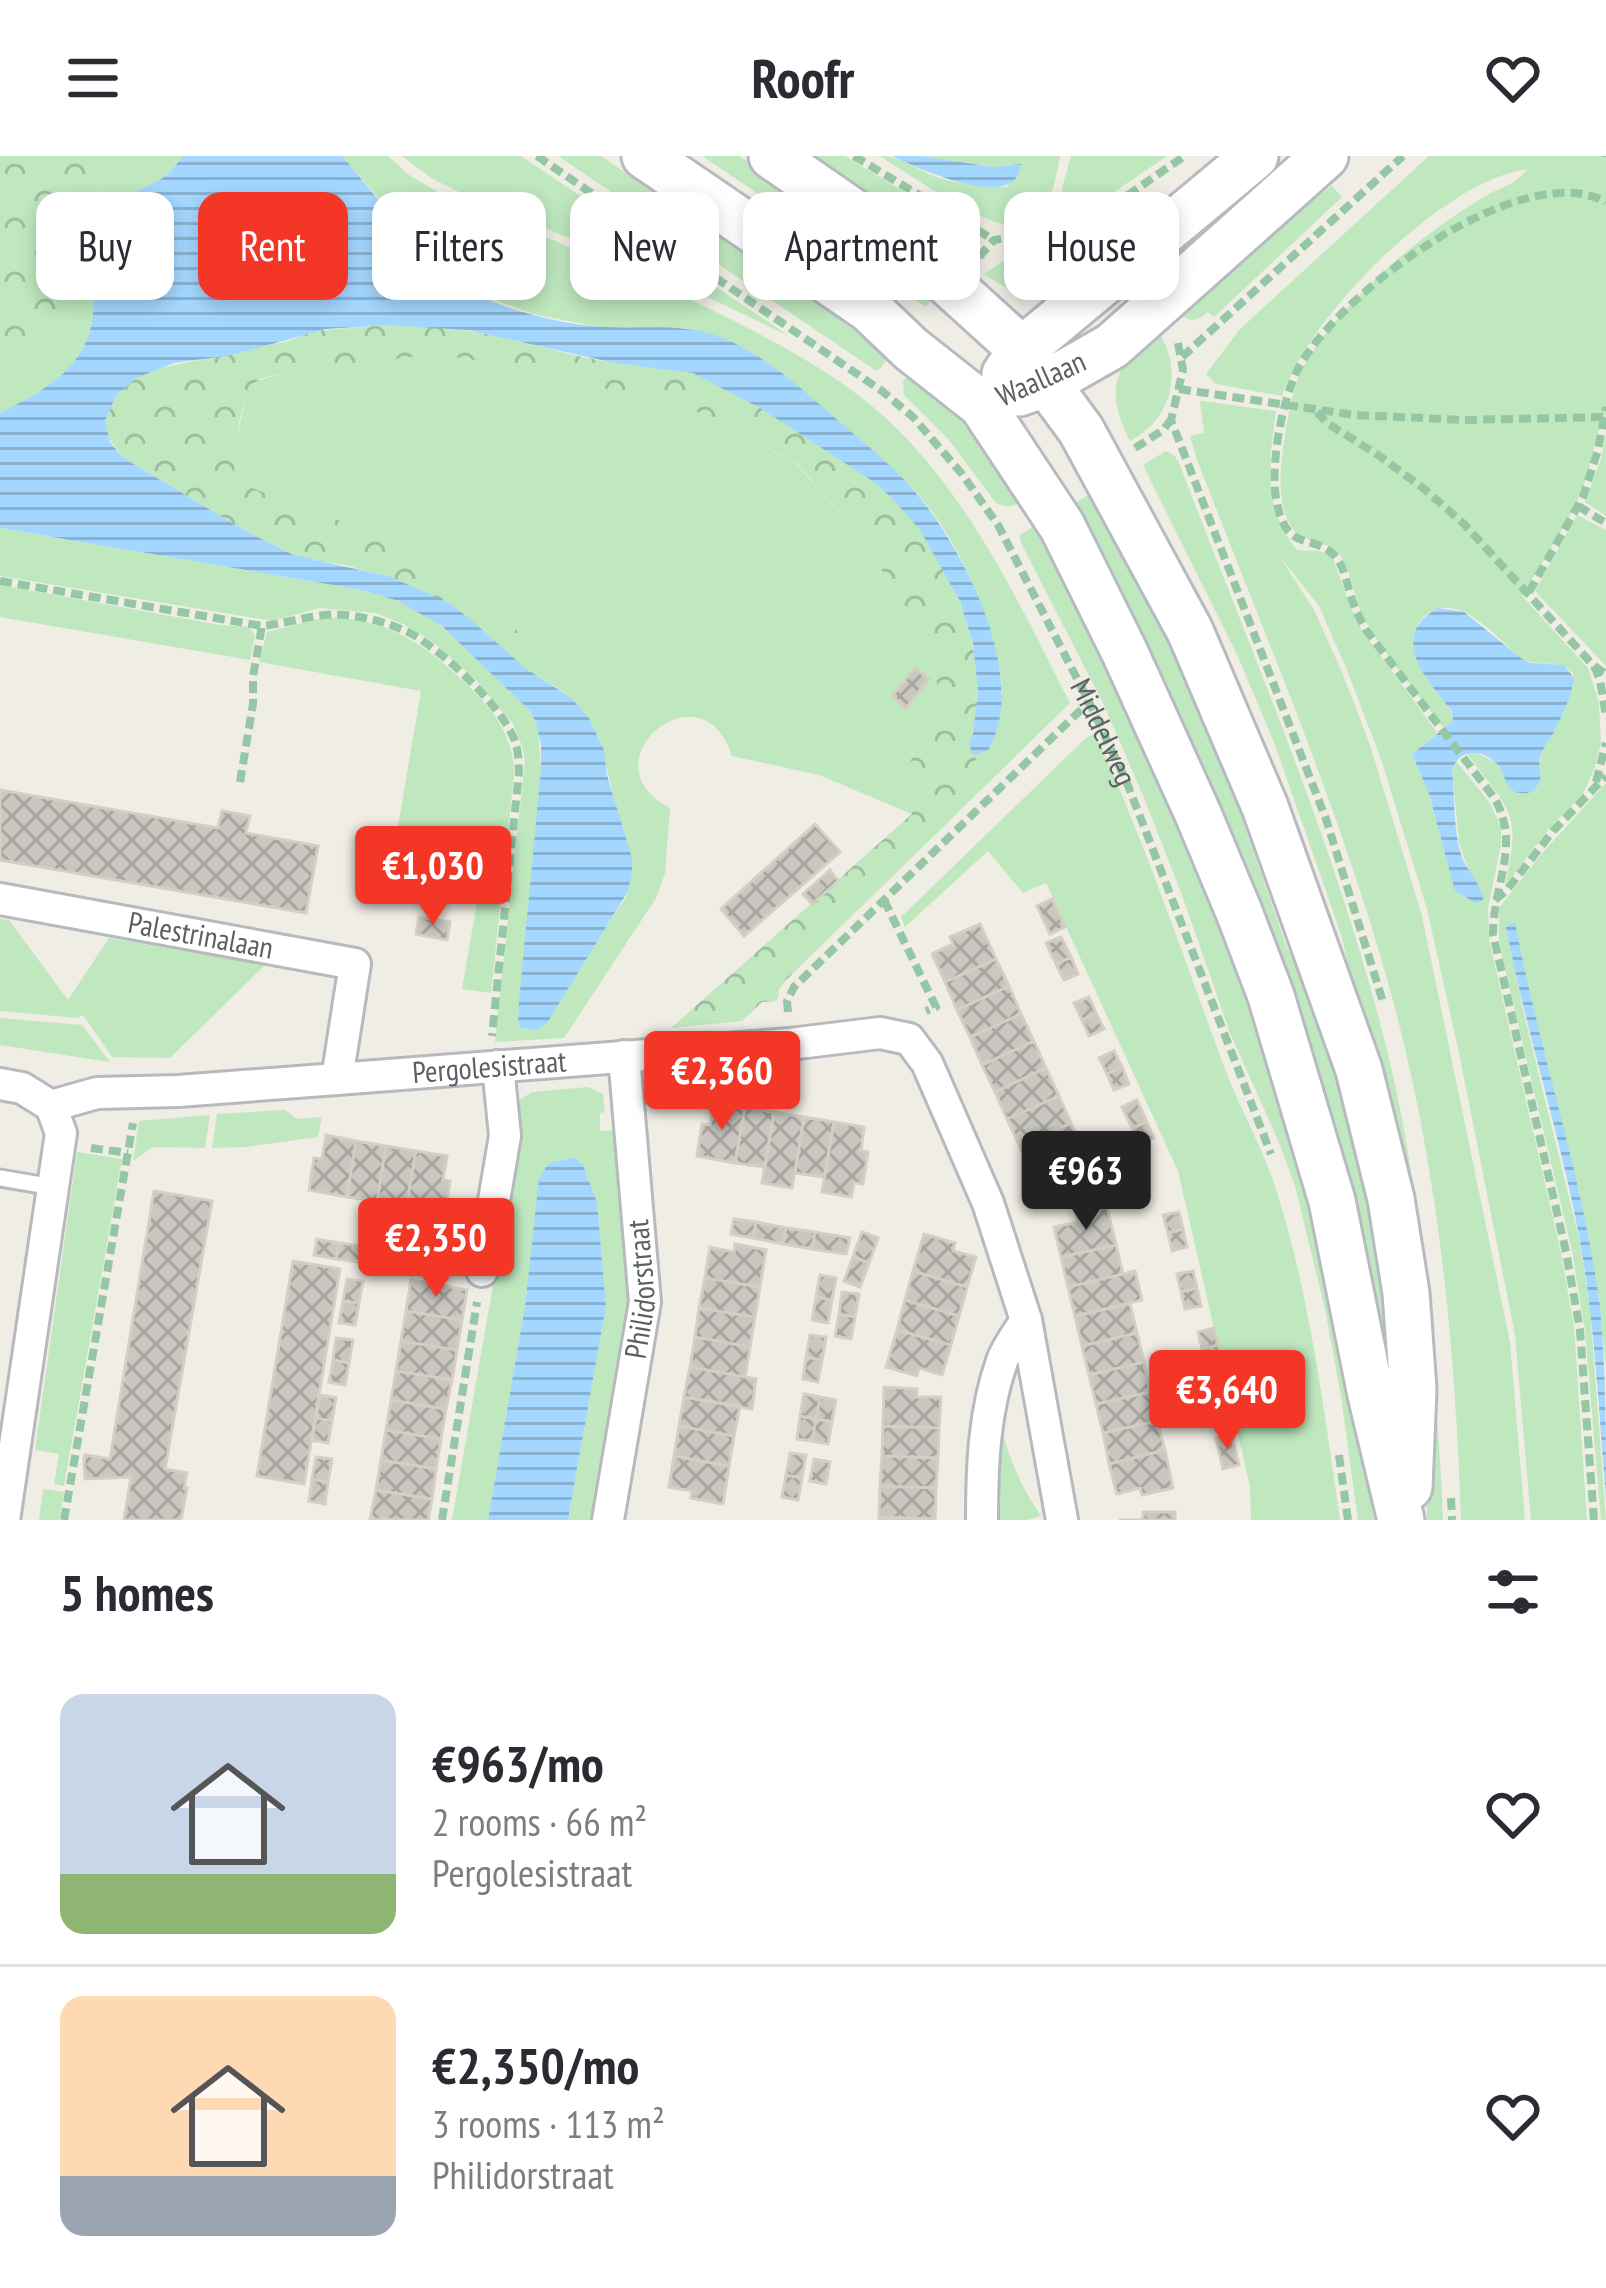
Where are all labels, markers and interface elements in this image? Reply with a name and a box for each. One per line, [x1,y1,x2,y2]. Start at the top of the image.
text: Roofr [752,43,854,113]
icon: menu [60,45,126,111]
icon: heart [1480,45,1546,111]
chip: Buy [36,192,174,300]
chip: Rent [198,192,348,300]
chip: Filters [372,192,546,300]
chip: New [570,192,719,300]
chip: Apartment [743,192,980,300]
chip: House [1004,192,1179,300]
street label: Waallaan [989,341,1091,415]
street label: Middelweg [1062,672,1146,791]
pin: €1,030 [335,826,531,928]
text: €1,030 [382,839,484,890]
street label: Palestrinalaan [125,902,277,967]
pin: €2,360 [624,1031,820,1133]
street label: Pergolesistraat [411,1040,568,1091]
text: €2,360 [671,1044,773,1095]
pin: €963 [1015,1131,1157,1233]
text: €963 [1049,1144,1123,1195]
pin: €2,350 [338,1198,534,1300]
text: €2,350 [385,1211,487,1262]
street label: Philidorstraat [615,1217,663,1361]
pin: €3,640 [1129,1350,1325,1452]
text: €3,640 [1176,1363,1278,1414]
text: 5 homes [60,1559,214,1625]
icon: filters [1480,1559,1546,1625]
text: €963/mo [432,1730,604,1796]
icon: home [156,1742,300,1886]
icon: heart [1480,1781,1546,1847]
text: 2 rooms · 66 m² [432,1796,647,1847]
text: Pergolesistraat [432,1847,632,1898]
text: €2,350/mo [432,2032,639,2098]
icon: home [156,2044,300,2188]
icon: heart [1480,2083,1546,2149]
text: 3 rooms · 113 m² [432,2098,665,2149]
text: Philidorstraat [432,2149,614,2200]

